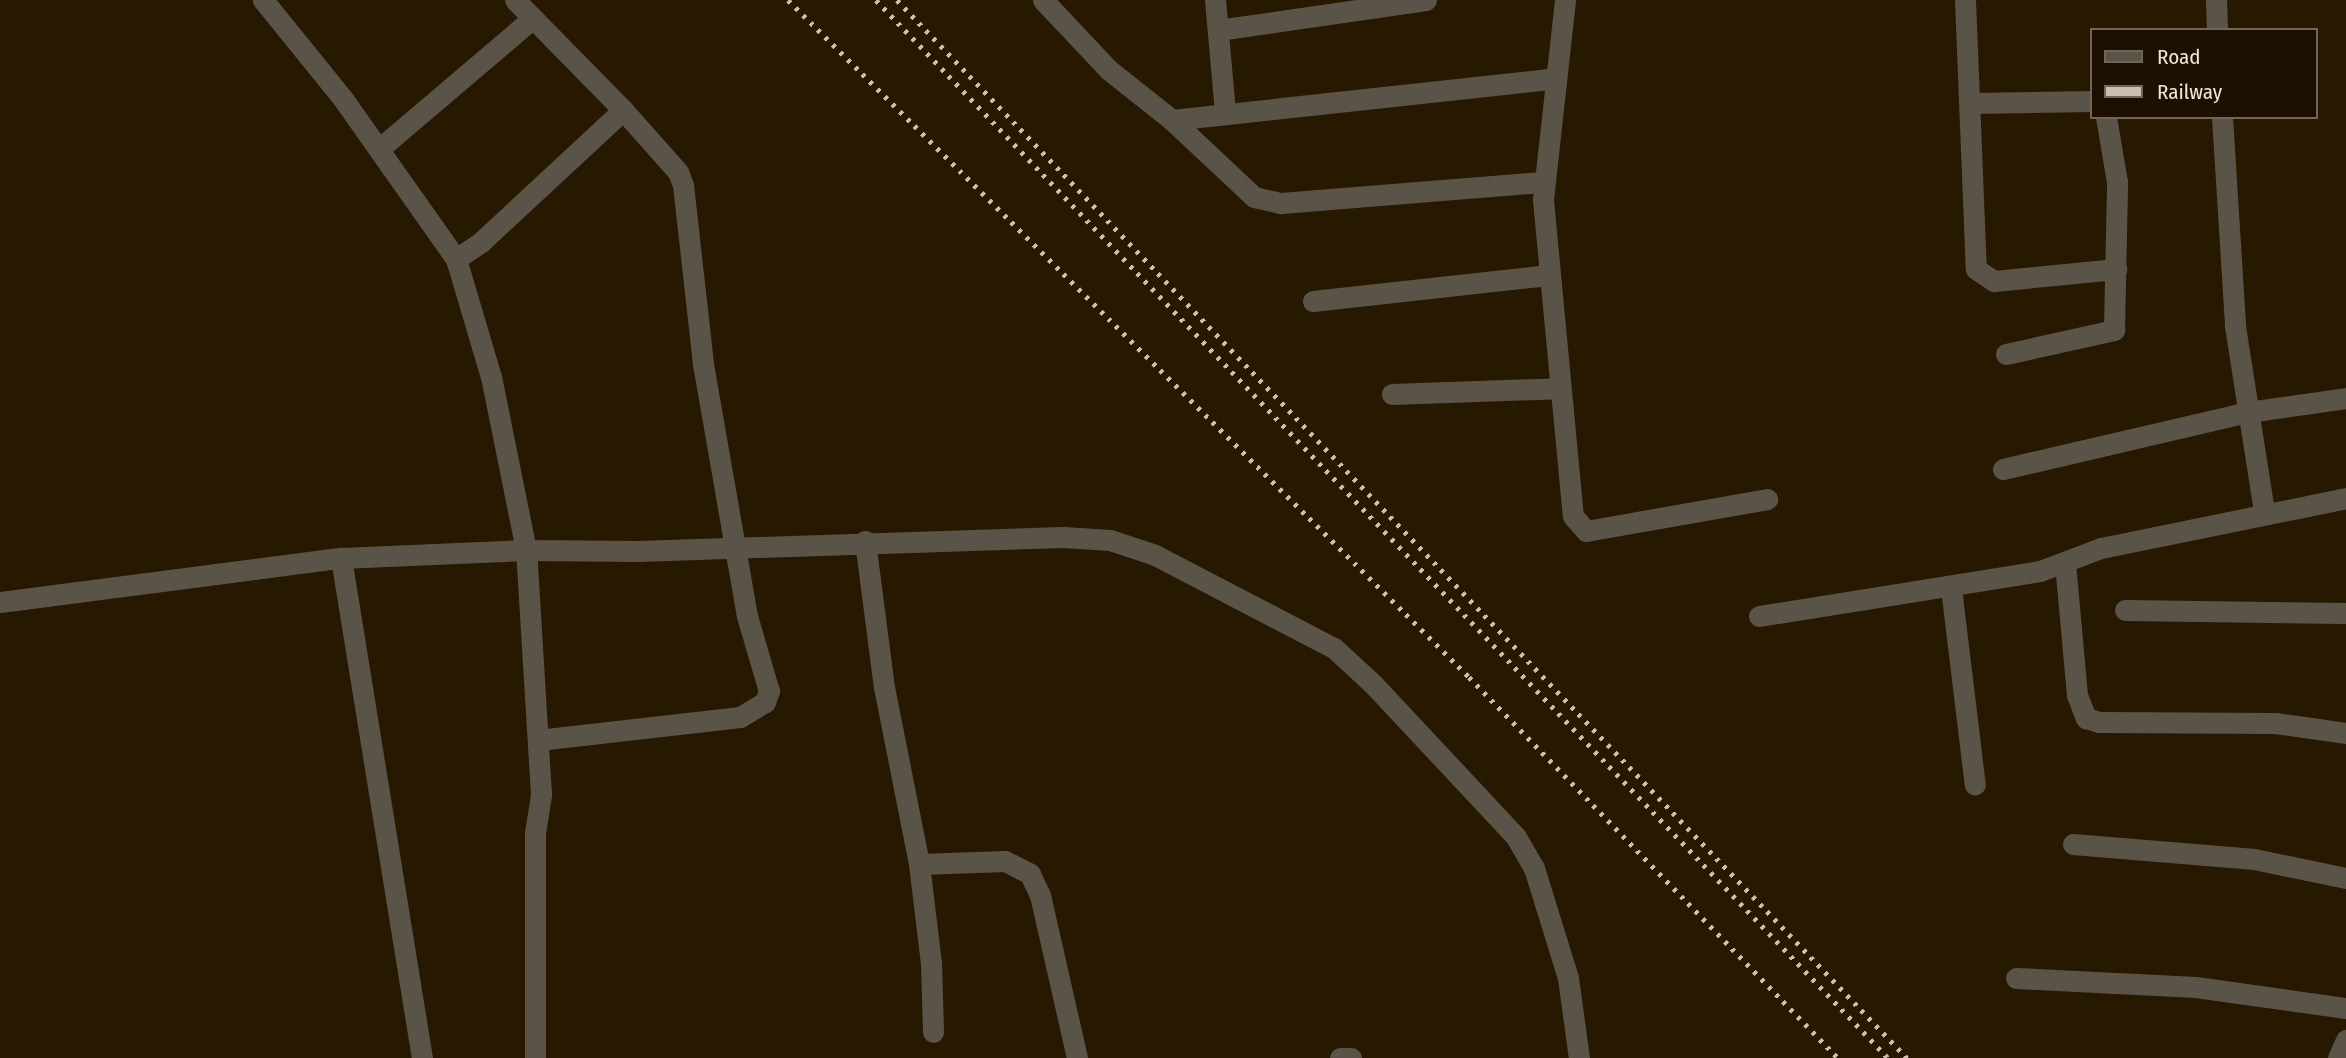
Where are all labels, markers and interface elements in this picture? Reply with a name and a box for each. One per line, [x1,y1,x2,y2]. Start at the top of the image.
legend [2090,28,2318,119]
text: Road [2157,44,2201,70]
text: Railway [2157,79,2222,105]

